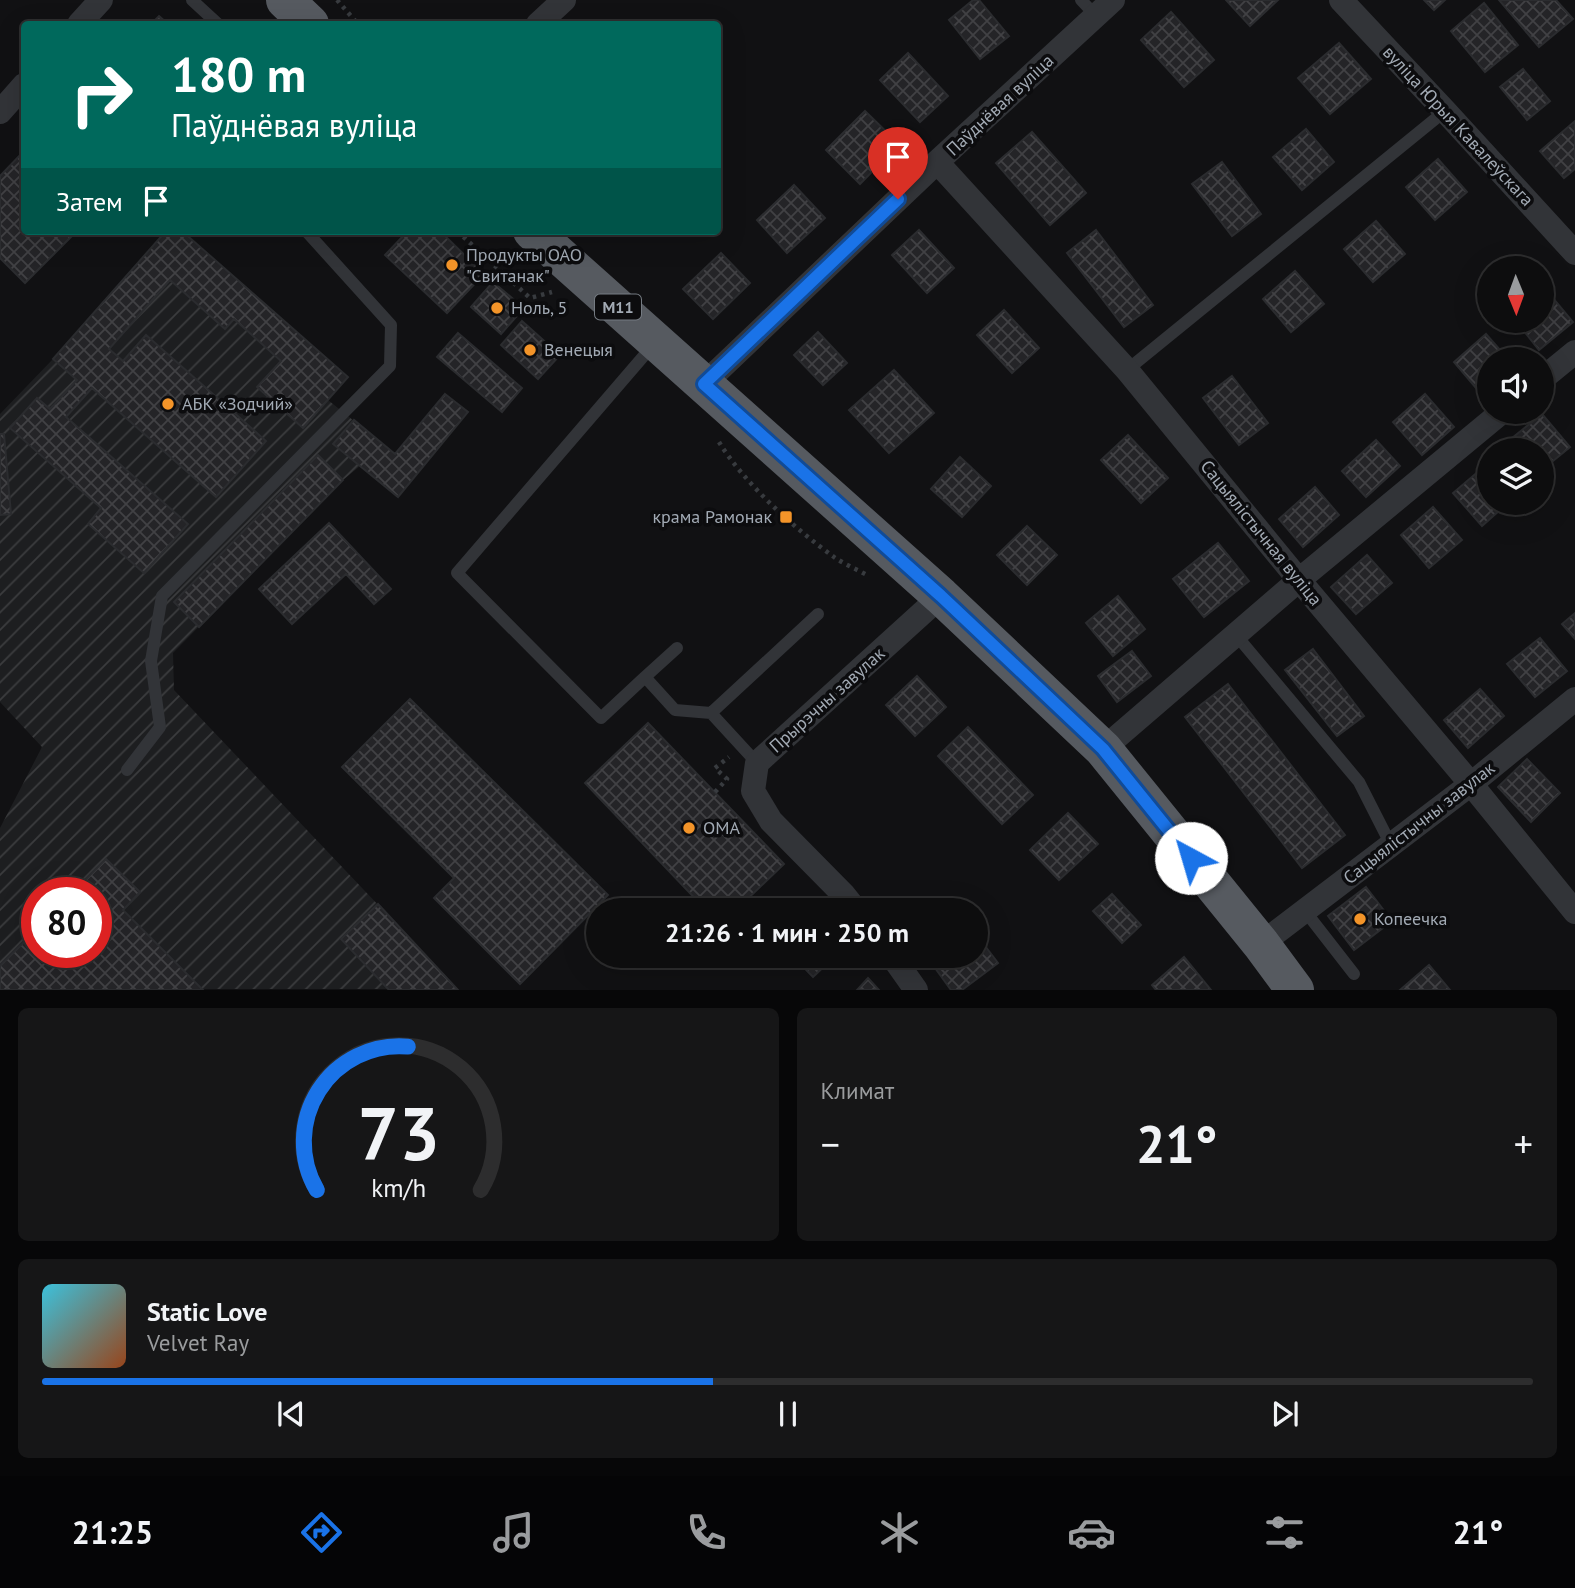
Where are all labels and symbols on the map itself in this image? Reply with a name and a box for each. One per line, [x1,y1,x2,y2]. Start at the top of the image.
street label: вуліца Юрыя Кавалеўскага [1378,41,1539,211]
street label: Паўднёвая вуліца [941,49,1058,160]
pin [868,127,928,199]
place label: Продукты ОАО "Свитанак" [466,243,582,287]
north arrow [1477,256,1554,332]
marker: Продукты ОАО "Свитанак" [444,257,460,273]
road number: М11 [595,294,641,320]
place label: Ноль, 5 [511,296,567,319]
marker: Ноль, 5 [489,300,505,316]
place label: Венецыя [544,338,613,361]
marker: Венецыя [522,342,538,358]
place label: АБК «Зодчий» [182,392,293,415]
marker: АБК «Зодчий» [160,396,176,412]
street label: Сацыялістычная вуліца [1196,455,1327,610]
place label: крама Рамонак [652,505,772,528]
marker: крама Рамонак [778,509,794,525]
street label: Прырэчны завулак [764,642,889,757]
street label: Сацыялістычны завулак [1338,756,1499,889]
place label: ОМА [703,816,741,839]
marker: ОМА [681,820,697,836]
position arrow [1154,821,1228,895]
speed limit sign: 80 [21,877,112,968]
place label: Копеечка [1374,907,1448,930]
marker: Копеечка [1352,911,1368,927]

